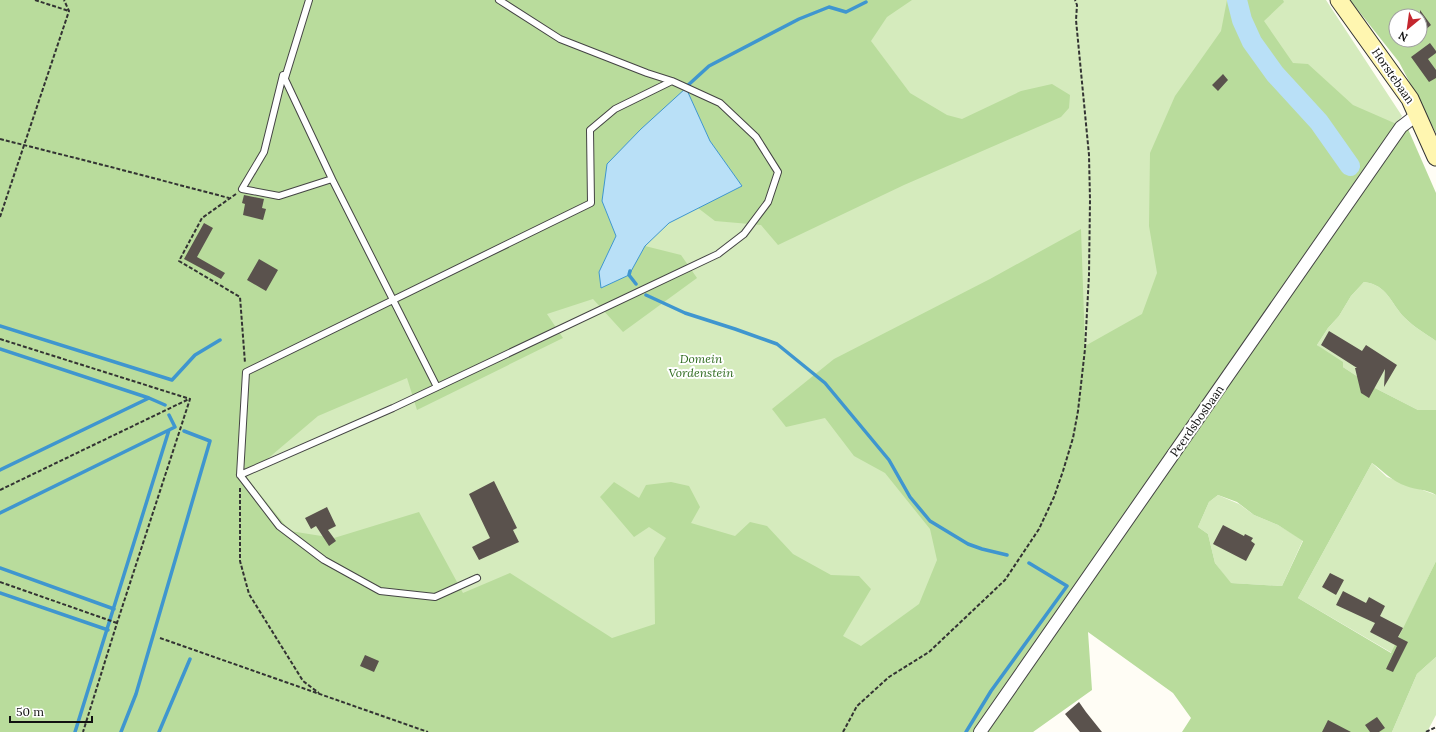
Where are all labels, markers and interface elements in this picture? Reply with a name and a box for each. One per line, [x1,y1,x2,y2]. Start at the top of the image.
north arrow [1388,8,1428,48]
text: N [1396,28,1410,45]
street label: Horstebaan [1369,45,1418,107]
park label: Domein Vordenstein [668,351,734,380]
street label: Peerdsbosbaan [1166,382,1227,459]
scale bar [10,698,92,724]
text: 50 m [16,704,44,719]

